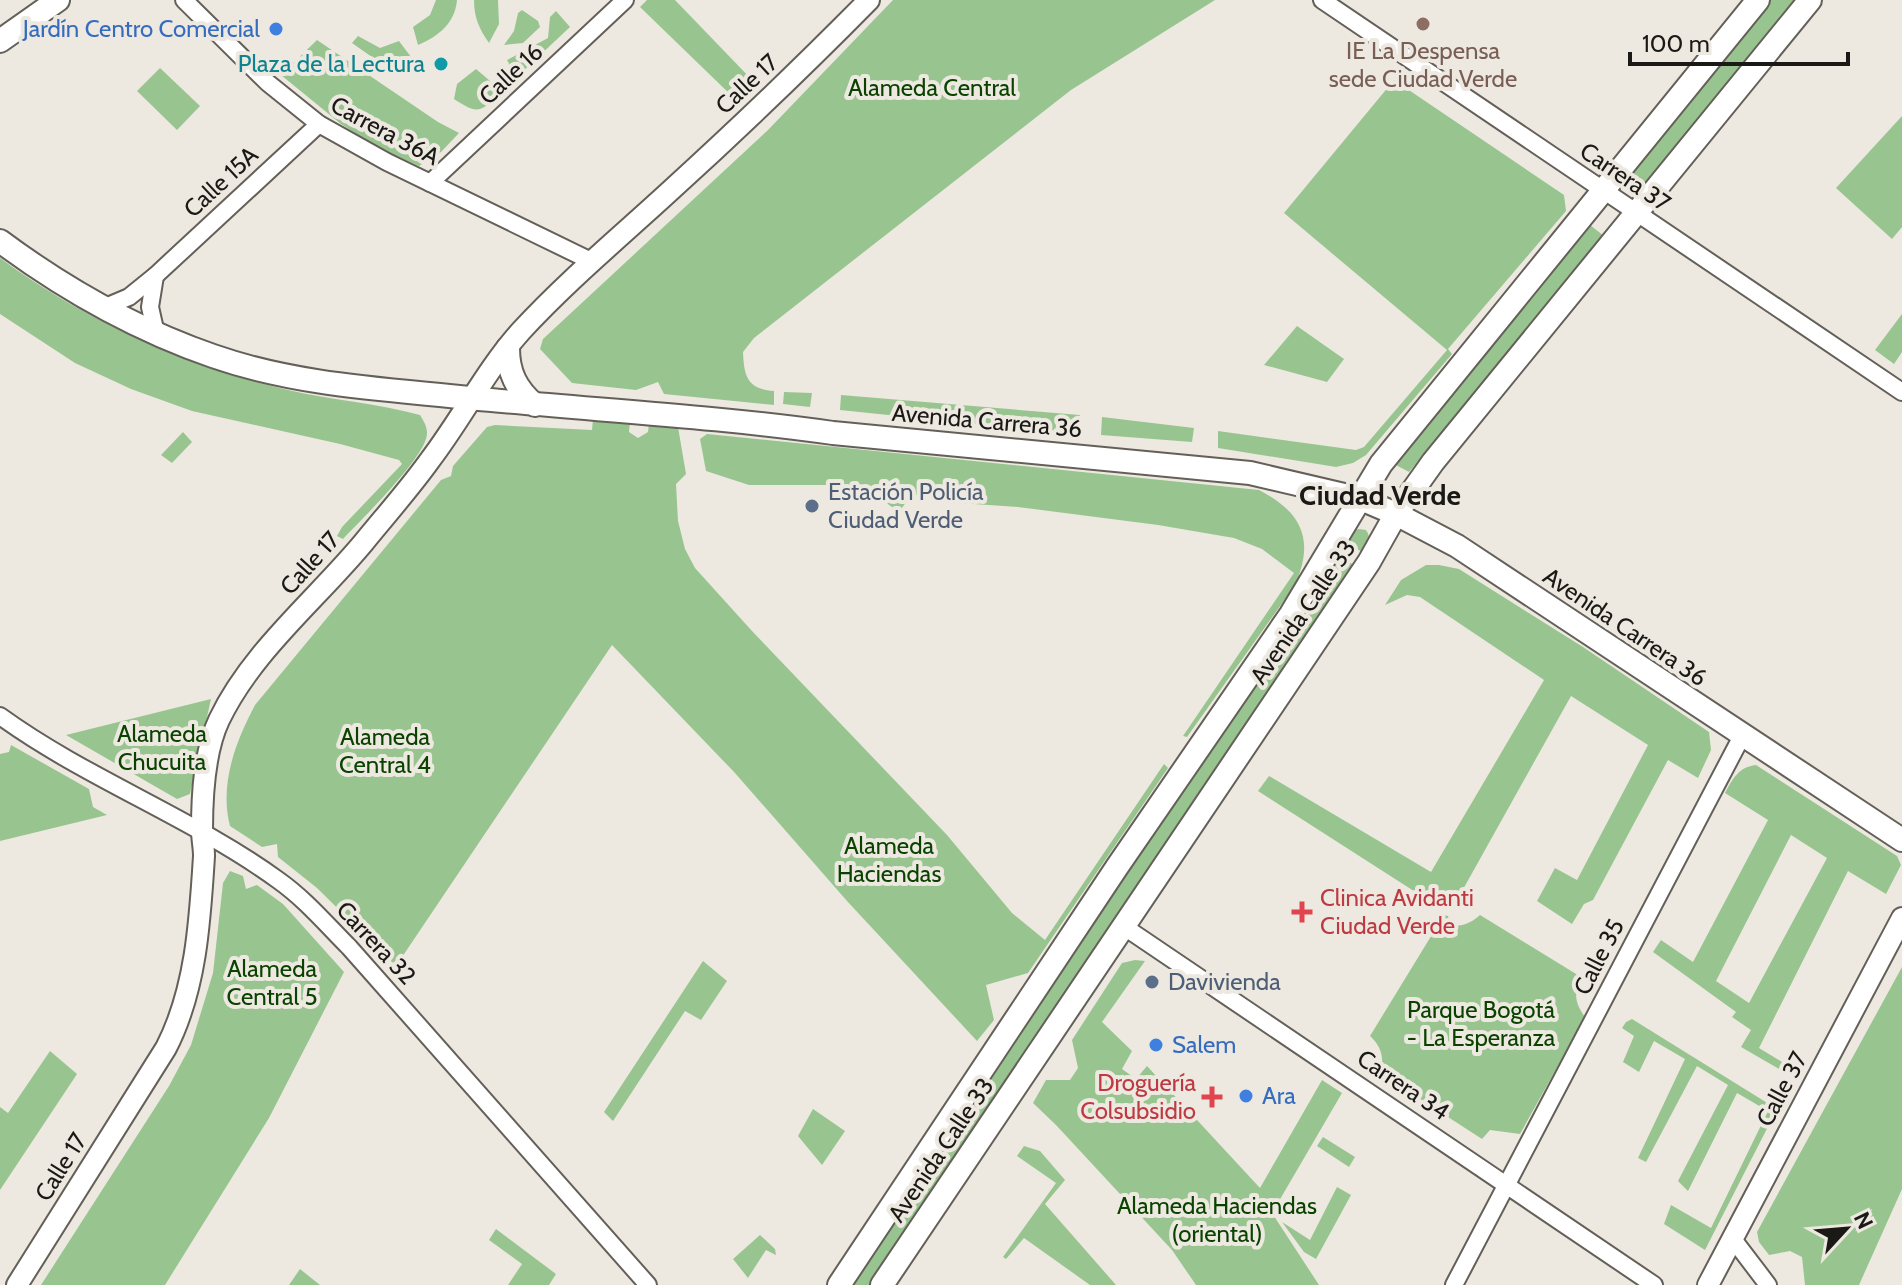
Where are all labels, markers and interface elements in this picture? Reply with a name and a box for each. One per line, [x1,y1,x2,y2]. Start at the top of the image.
place label: Jardín Centro Comercial [22,14,260,43]
marker: IE La Despensa sede Ciudad Verde [1414,15,1432,33]
scale bar [1630,16,1848,66]
marker: Jardín Centro Comercial [267,20,285,38]
text: 100 m [1642,29,1710,58]
place label: IE La Despensa sede Ciudad Verde [1329,36,1517,93]
street label: Calle 16 [473,37,549,110]
street label: Calle 17 [709,47,784,120]
place label: Plaza de la Lectura [238,49,425,78]
marker: Plaza de la Lectura [432,55,450,73]
park label: Alameda Central [848,73,1016,102]
street label: Carrera 36A [326,90,445,171]
street label: Carrera 37 [1575,136,1676,217]
street label: Calle 15A [178,140,264,223]
street label: Avenida Carrera 36 [891,398,1083,443]
place label: Estación Policía Ciudad Verde [828,477,984,534]
district label: Ciudad Verde [1299,478,1461,512]
marker: Estación Policía Ciudad Verde [803,497,821,515]
street label: Calle 17 [274,525,346,600]
street label: Avenida Calle 33 [1244,534,1362,689]
street label: Avenida Carrera 36 [1538,561,1713,692]
park label: Alameda Chucuita [117,719,207,776]
park label: Alameda Central 4 [339,722,431,779]
park label: Alameda Haciendas [837,831,941,888]
place label: Clinica Avidanti Ciudad Verde [1320,883,1474,940]
street label: Carrera 32 [331,895,422,990]
marker: Clinica Avidanti Ciudad Verde [1291,901,1313,923]
street label: Calle 35 [1567,914,1630,1000]
park label: Alameda Central 5 [226,954,318,1011]
place label: Davivienda [1168,967,1281,996]
marker: Davivienda [1143,973,1161,991]
park label: Parque Bogotá - La Esperanza [1407,995,1556,1052]
place label: Salem [1172,1030,1236,1059]
marker: Salem [1147,1036,1165,1054]
street label: Carrera 34 [1352,1043,1455,1126]
street label: Calle 37 [1750,1047,1813,1131]
place label: Droguería Colsubsidio [1080,1068,1196,1125]
street label: Avenida Calle 33 [882,1072,1000,1227]
place label: Ara [1262,1081,1296,1110]
marker: Ara [1237,1087,1255,1105]
marker: Droguería Colsubsidio [1203,1088,1221,1106]
street label: Calle 17 [28,1127,93,1206]
north arrow [1806,1189,1886,1269]
park label: Alameda Haciendas (oriental) [1117,1191,1317,1248]
text: N [1848,1208,1879,1233]

